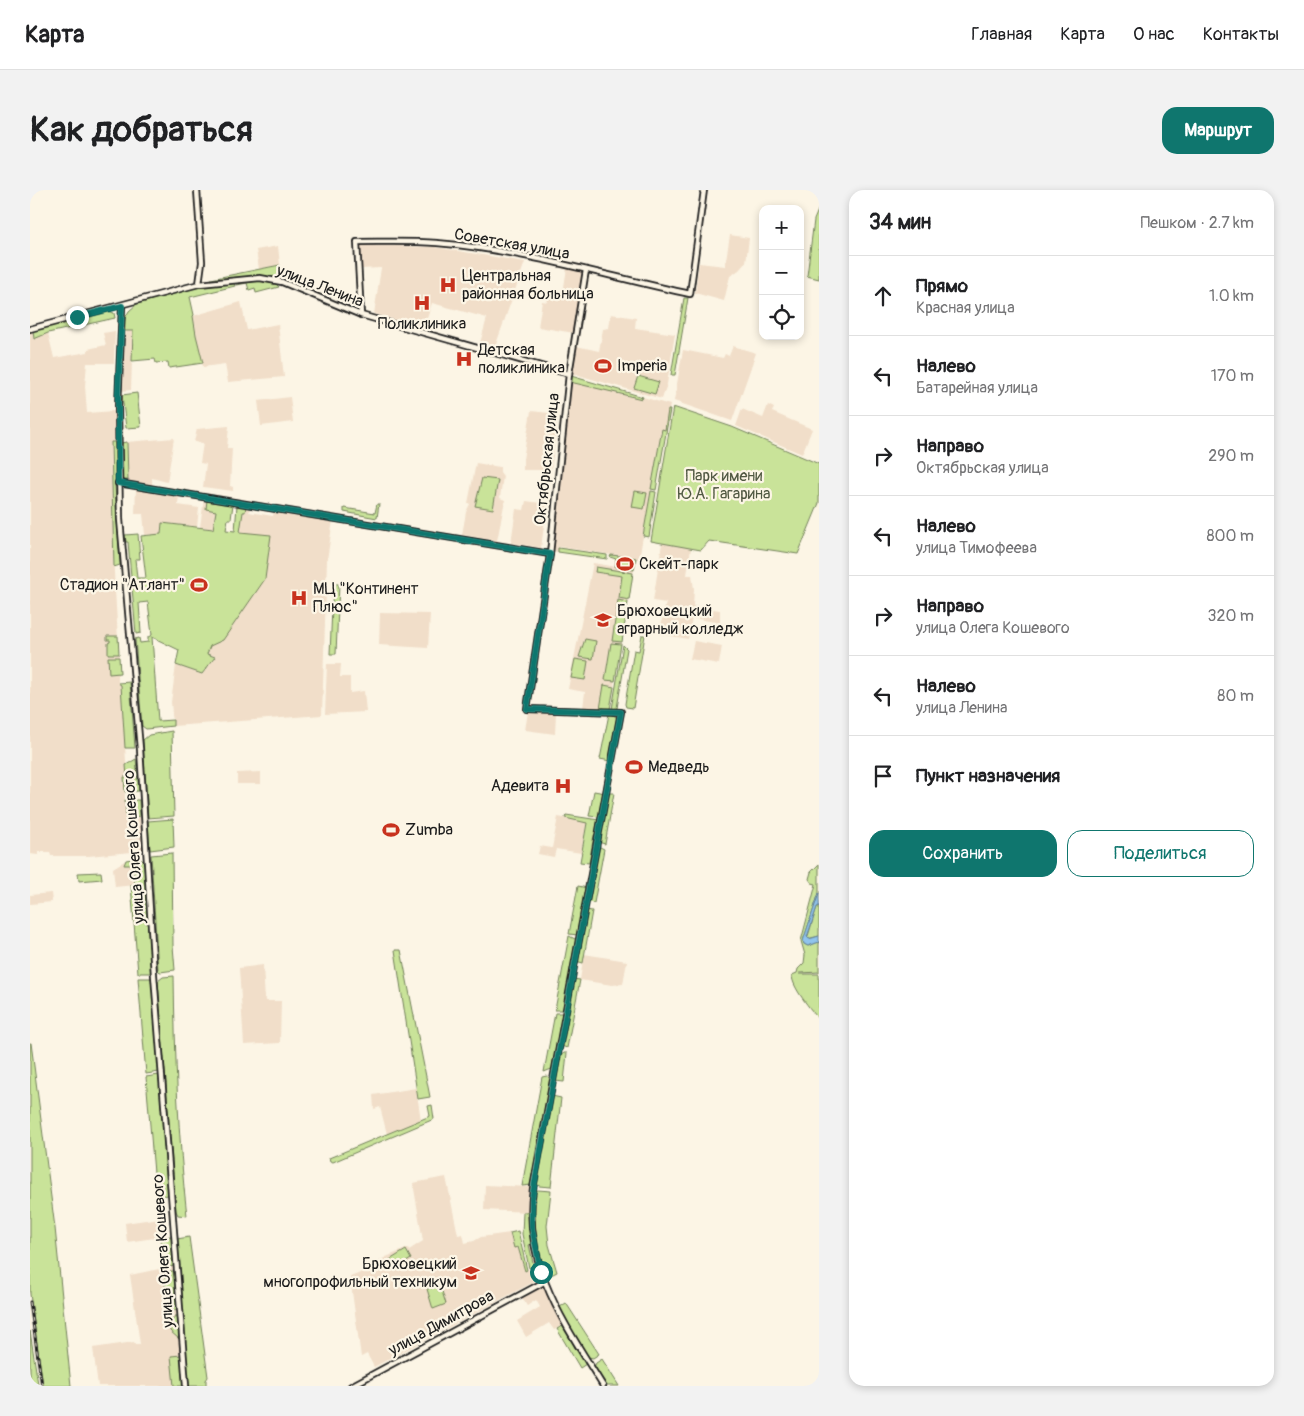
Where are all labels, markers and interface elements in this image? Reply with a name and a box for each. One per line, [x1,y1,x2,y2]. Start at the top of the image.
text: Карта [25,20,84,49]
text: Главная [971,23,1032,46]
text: Карта [1060,23,1105,46]
text: О нас [1133,23,1175,46]
text: Контакты [1203,23,1279,46]
button: Маршрут [1162,107,1274,154]
text: Как добраться [30,108,253,152]
map controls [759,205,804,340]
button: + [759,205,804,250]
text: 34 мин [869,209,931,236]
text: Пешком · 2.7 km [1140,213,1254,233]
street label: Советская улица [453,224,571,264]
button: − [759,250,804,295]
street label: улица Ленина [273,260,366,312]
place label: Центральная районная больница [462,266,594,304]
text: Прямо [916,274,968,298]
hospital icon: Центральная районная больница [438,275,458,295]
icon: ahead [869,282,897,310]
text: 1.0 km [1209,286,1254,306]
hospital icon: Поликлиника [412,293,432,313]
button: locate [759,295,804,340]
text: Красная улица [916,298,1015,318]
route end [66,306,89,329]
place label: Поликлиника [378,314,466,334]
place label: Детская поликлиника [477,340,565,378]
hospital icon: Детская поликлиника [454,349,474,369]
text: Налево [916,354,976,378]
sports icon: Imperia [593,356,613,376]
place label: Imperia [617,356,667,376]
icon: left [869,362,897,390]
text: 170 m [1211,366,1254,386]
text: Батарейная улица [916,378,1038,398]
street label: Октябрьская улица [530,392,564,526]
text: Направо [916,434,984,458]
icon: right [869,442,897,470]
text: 290 m [1208,446,1254,466]
text: Октябрьская улица [916,458,1049,478]
park label: Парк имени Ю.А. Гагарина [678,466,770,504]
text: Налево [916,514,976,538]
icon: left [869,522,897,550]
text: 800 m [1206,526,1254,546]
text: улица Тимофеева [916,538,1037,558]
sports icon: Скейт-парк [615,554,635,574]
place label: Скейт-парк [639,554,719,574]
place label: Стадион "Атлант" [60,575,185,595]
sports icon: Стадион "Атлант" [189,575,209,595]
place label: МЦ "Континент Плюс" [313,579,419,617]
hospital icon: МЦ "Континент Плюс" [289,588,309,608]
text: Направо [916,594,984,618]
place label: Брюховецкий аграрный колледж [617,601,744,639]
icon: right [869,602,897,630]
text: 320 m [1208,606,1254,626]
school or university icon: Брюховецкий аграрный колледж [593,610,613,630]
text: улица Олега Кошевого [916,618,1070,638]
text: Налево [916,674,976,698]
icon: left [869,682,897,710]
text: 80 m [1217,686,1254,706]
text: улица Ленина [916,698,1007,718]
sports icon: Медведь [624,757,644,777]
place label: Медведь [648,757,710,777]
icon: arrive [869,762,897,790]
text: Пункт назначения [916,764,1060,788]
street label: улица Олега Кошевого [119,769,149,925]
place label: Адевита [491,776,549,796]
hospital icon: Адевита [553,776,573,796]
sports icon: Zumba [381,820,401,840]
place label: Zumba [405,820,453,840]
button: Сохранить [869,830,1057,877]
button: Поделиться [1067,830,1254,877]
street label: улица Олега Кошевого [148,1173,178,1329]
place label: Брюховецкий многопрофильный техникум [263,1254,457,1292]
route start [530,1261,553,1284]
school or university icon: Брюховецкий многопрофильный техникум [461,1263,481,1283]
street label: улица Димитрова [384,1286,497,1361]

